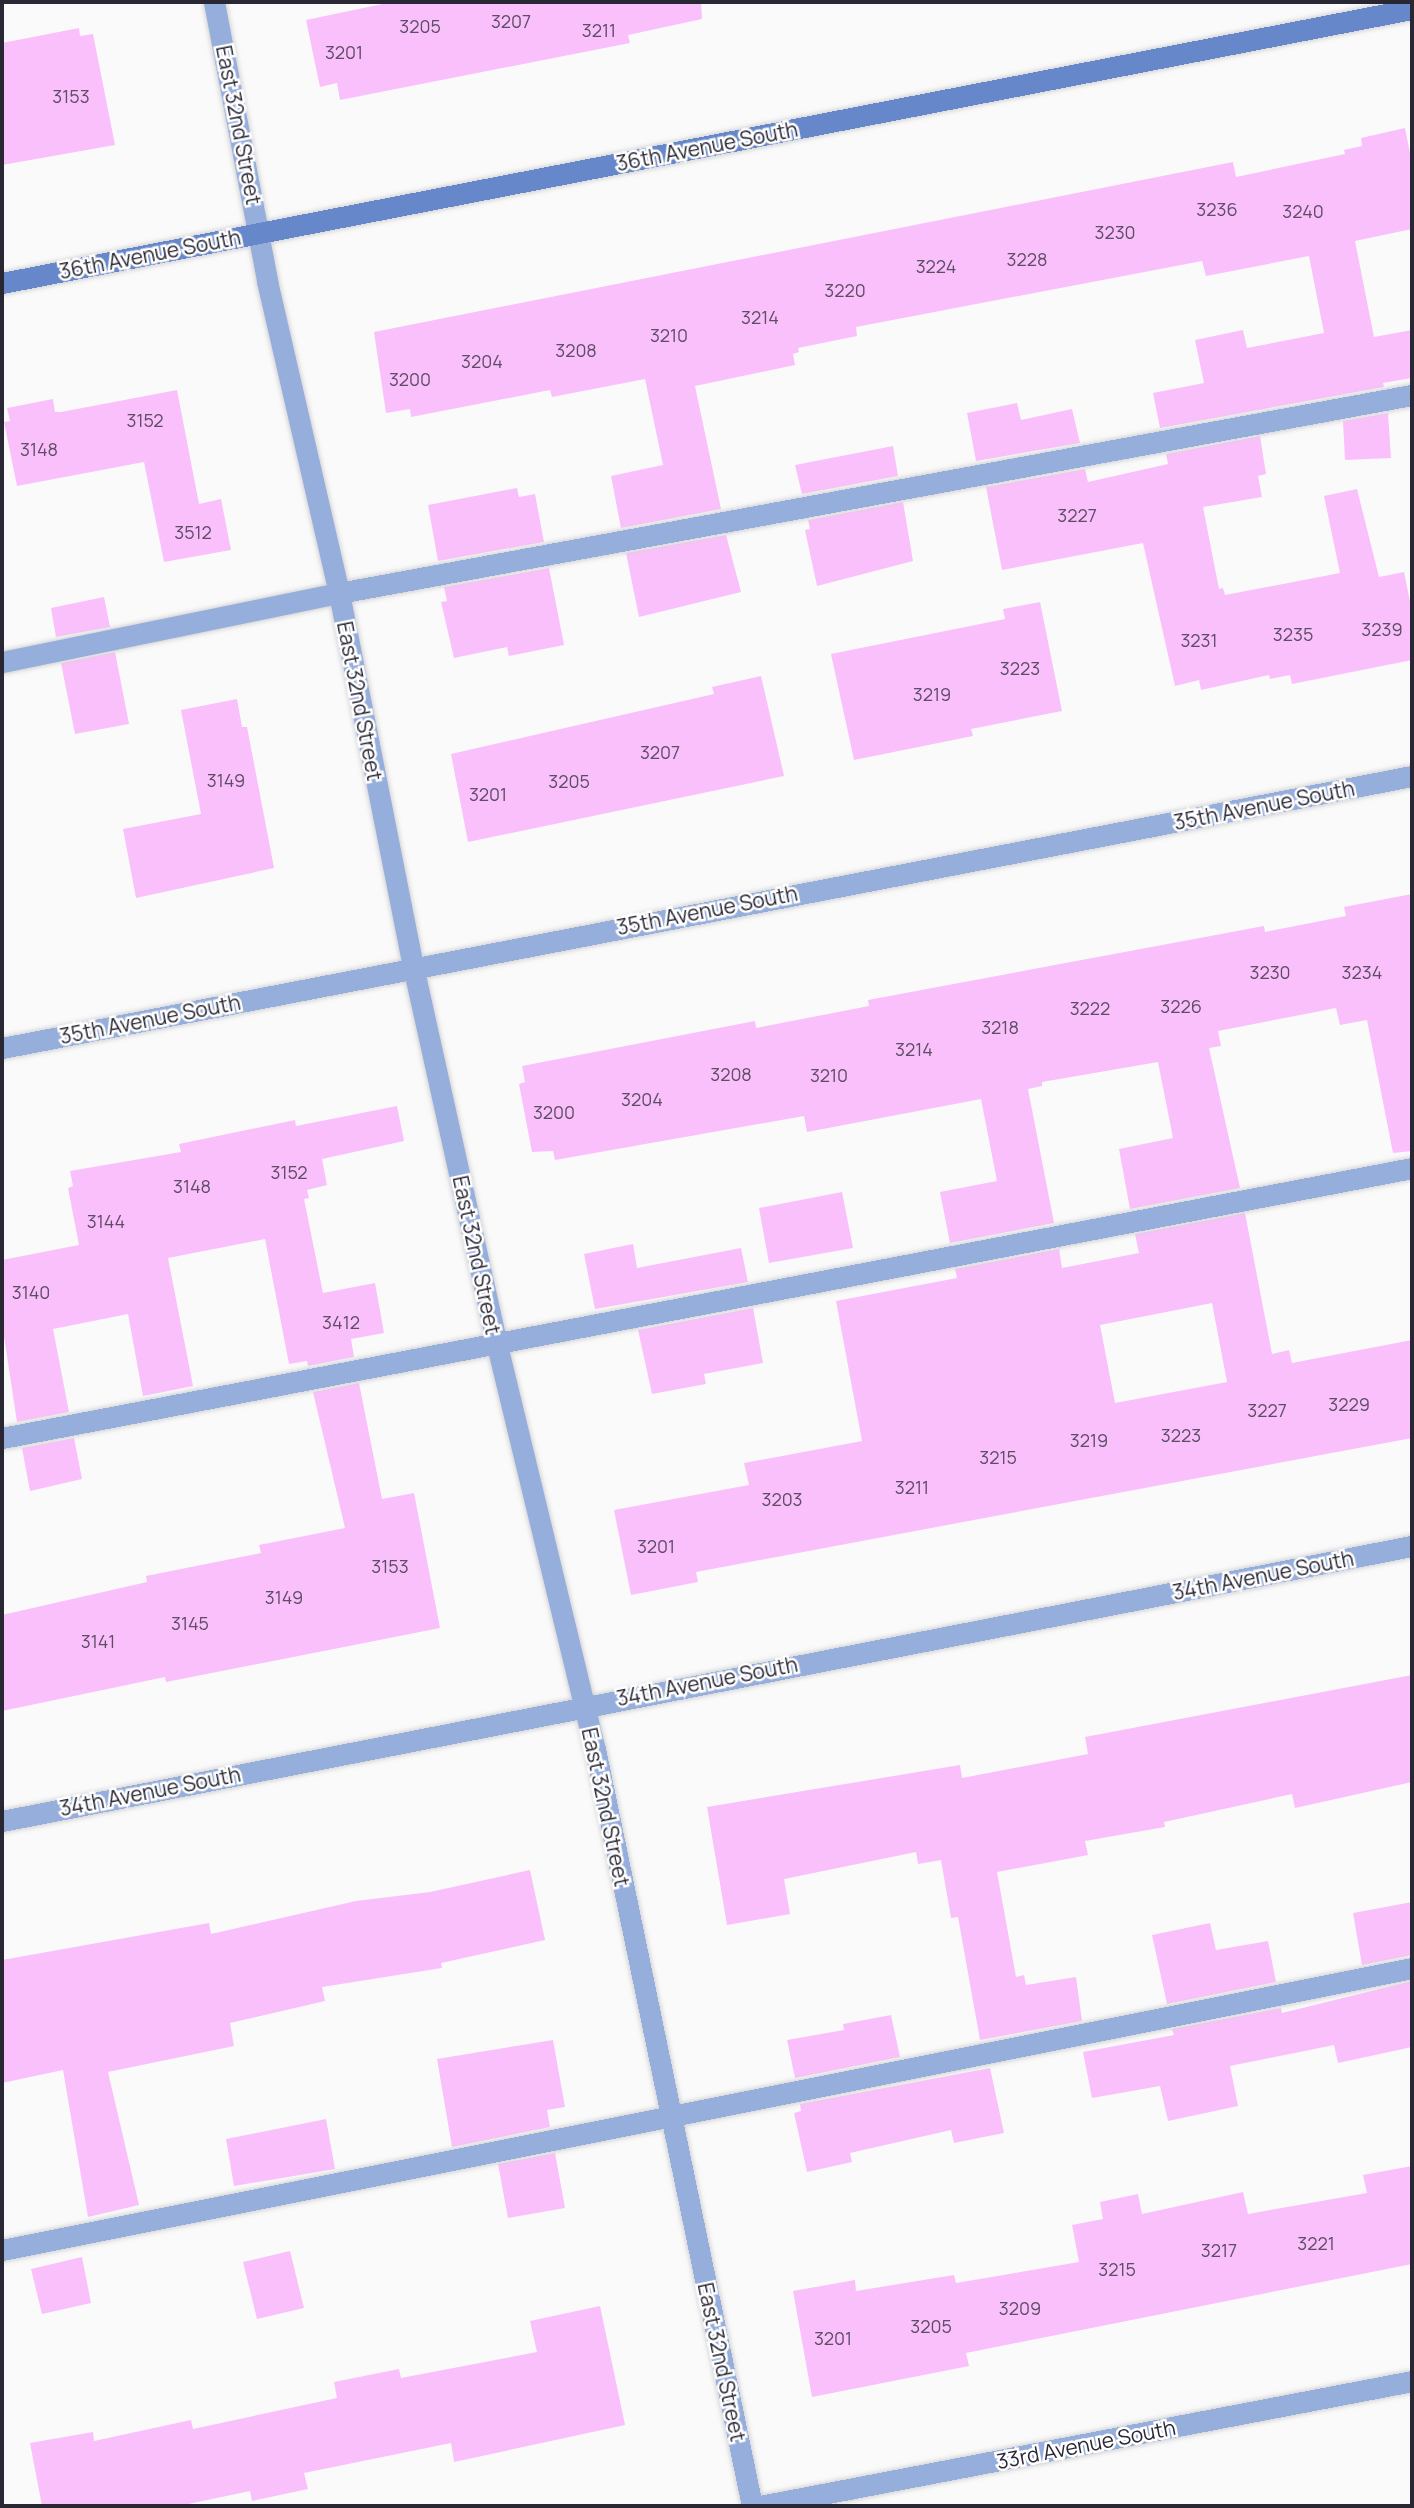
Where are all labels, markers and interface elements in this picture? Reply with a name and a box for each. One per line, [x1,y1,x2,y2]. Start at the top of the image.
house number: 3207 [491,10,531,32]
house number: 3205 [399,15,441,37]
house number: 3211 [582,19,616,41]
house number: 3201 [325,41,363,63]
street label: East 32nd Street [211,43,267,207]
house number: 3153 [52,85,90,107]
street label: 36th Avenue South [614,116,800,176]
house number: 3236 [1196,198,1238,220]
house number: 3240 [1282,200,1324,222]
house number: 3230 [1094,221,1136,243]
street label: 36th Avenue South [57,224,243,284]
house number: 3228 [1007,248,1047,270]
house number: 3224 [916,255,956,277]
house number: 3220 [824,279,866,301]
house number: 3214 [741,306,779,328]
house number: 3210 [650,324,688,346]
house number: 3208 [555,339,597,361]
house number: 3204 [461,350,503,372]
house number: 3200 [389,368,431,390]
house number: 3152 [126,409,164,431]
house number: 3148 [20,438,58,460]
house number: 3227 [1057,504,1097,526]
house number: 3512 [174,521,212,543]
house number: 3239 [1361,618,1403,640]
street label: East 32nd Street [332,619,388,783]
house number: 3235 [1273,623,1313,645]
house number: 3231 [1180,629,1218,651]
house number: 3223 [1000,657,1040,679]
house number: 3219 [913,683,951,705]
house number: 3207 [640,741,680,763]
house number: 3149 [207,769,245,791]
house number: 3205 [548,770,590,792]
street label: 35th Avenue South [1171,775,1357,835]
house number: 3201 [469,783,507,805]
street label: 35th Avenue South [614,880,800,940]
house number: 3230 [1249,961,1291,983]
house number: 3234 [1342,961,1382,983]
street label: 35th Avenue South [57,989,243,1049]
house number: 3226 [1160,995,1202,1017]
house number: 3222 [1070,997,1110,1019]
house number: 3218 [981,1016,1019,1038]
house number: 3214 [895,1038,933,1060]
house number: 3208 [710,1063,752,1085]
house number: 3210 [810,1064,848,1086]
house number: 3204 [621,1088,663,1110]
house number: 3200 [533,1101,575,1123]
house number: 3152 [270,1161,308,1183]
street label: East 32nd Street [448,1173,506,1337]
house number: 3148 [173,1175,211,1197]
house number: 3144 [87,1210,125,1232]
house number: 3140 [12,1281,50,1303]
house number: 3412 [322,1311,360,1333]
house number: 3229 [1328,1393,1370,1415]
house number: 3227 [1247,1399,1287,1421]
house number: 3223 [1161,1424,1201,1446]
house number: 3219 [1070,1429,1108,1451]
house number: 3215 [979,1446,1017,1468]
house number: 3211 [895,1476,929,1498]
house number: 3203 [761,1488,803,1510]
house number: 3201 [637,1535,675,1557]
street label: 34th Avenue South [1170,1545,1356,1605]
house number: 3153 [371,1555,409,1577]
house number: 3149 [265,1586,303,1608]
house number: 3145 [171,1612,209,1634]
house number: 3141 [81,1630,115,1652]
street label: 34th Avenue South [614,1651,800,1711]
street label: East 32nd Street [577,1725,635,1889]
street label: 34th Avenue South [57,1761,243,1821]
house number: 3221 [1297,2232,1335,2254]
house number: 3217 [1201,2239,1237,2261]
house number: 3215 [1098,2258,1136,2280]
street label: East 32nd Street [693,2280,751,2444]
house number: 3209 [999,2297,1041,2319]
house number: 3205 [910,2315,952,2337]
house number: 3201 [814,2327,852,2349]
street label: 33rd Avenue South [994,2414,1178,2474]

